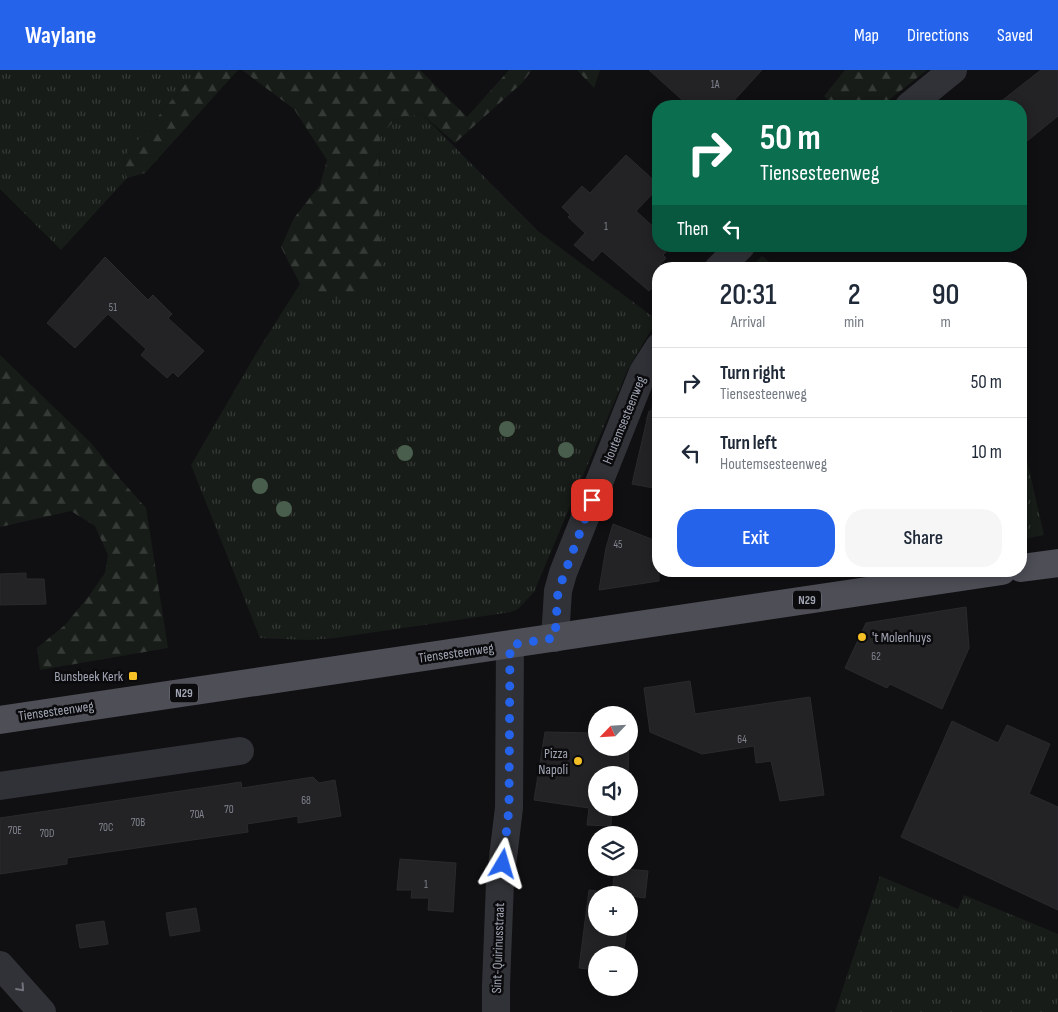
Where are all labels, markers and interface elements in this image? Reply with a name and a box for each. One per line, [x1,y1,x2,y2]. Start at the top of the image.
text: Waylane [25,21,96,50]
text: Map [854,25,879,46]
text: Directions [907,25,969,46]
text: Saved [997,25,1033,46]
house number: 1A [711,78,720,91]
text: 50 m [760,117,821,160]
icon: right [677,120,742,185]
text: Tiensesteenweg [760,160,879,187]
icon: left [718,215,746,243]
text: Then [677,218,708,241]
house number: 1 [604,220,608,233]
text: 20:31 [720,277,776,313]
text: 2 [848,277,860,313]
text: 90 [932,277,959,313]
house number: 51 [109,301,117,314]
text: Arrival [731,313,765,332]
text: min [844,313,864,332]
text: m [940,313,951,332]
text: Turn right [720,362,785,385]
icon: right [677,369,705,397]
text: 50 m [971,371,1002,394]
street label: Houtemsesteenweg [599,373,650,467]
text: Tiensesteenweg [720,385,807,404]
text: Turn left [720,432,777,455]
icon: left [677,439,705,467]
text: 10 m [972,441,1002,464]
text: Houtemsesteenweg [720,455,827,474]
pin [571,479,613,521]
icon: arrive [578,486,606,514]
button: Exit [677,509,835,567]
button: Share [845,509,1002,567]
house number: 45 [613,538,623,551]
road number: N29 [793,590,821,610]
place label: 't Molenhuys [872,629,931,646]
marker: 't Molenhuys [856,631,868,643]
street label: Tiensesteenweg [417,639,495,667]
house number: 62 [871,650,881,663]
place label: Bunsbeek Kerk [54,668,124,685]
marker: Bunsbeek Kerk [127,670,139,682]
road number: N29 [170,684,198,702]
street label: Tiensesteenweg [17,697,95,725]
north arrow [588,706,638,756]
map controls [588,706,638,996]
house number: 64 [737,733,747,746]
place label: Pizza Napoli [538,745,568,778]
marker: Pizza Napoli [572,755,584,767]
button: sound [588,766,638,816]
house number: 68 [301,794,311,807]
house number: 70 [224,803,234,816]
house number: 70A [190,808,204,821]
house number: 70B [131,816,145,829]
house number: 70C [99,821,113,834]
house number: 70E [8,824,22,837]
button: layers [588,826,638,876]
house number: 70D [40,827,54,840]
position arrow [476,837,528,889]
house number: 1 [424,878,428,891]
button: + [588,886,638,936]
street label: Sint-Quirinusstraat [488,902,508,994]
button: − [588,946,638,996]
one-way arrow [15,983,24,992]

